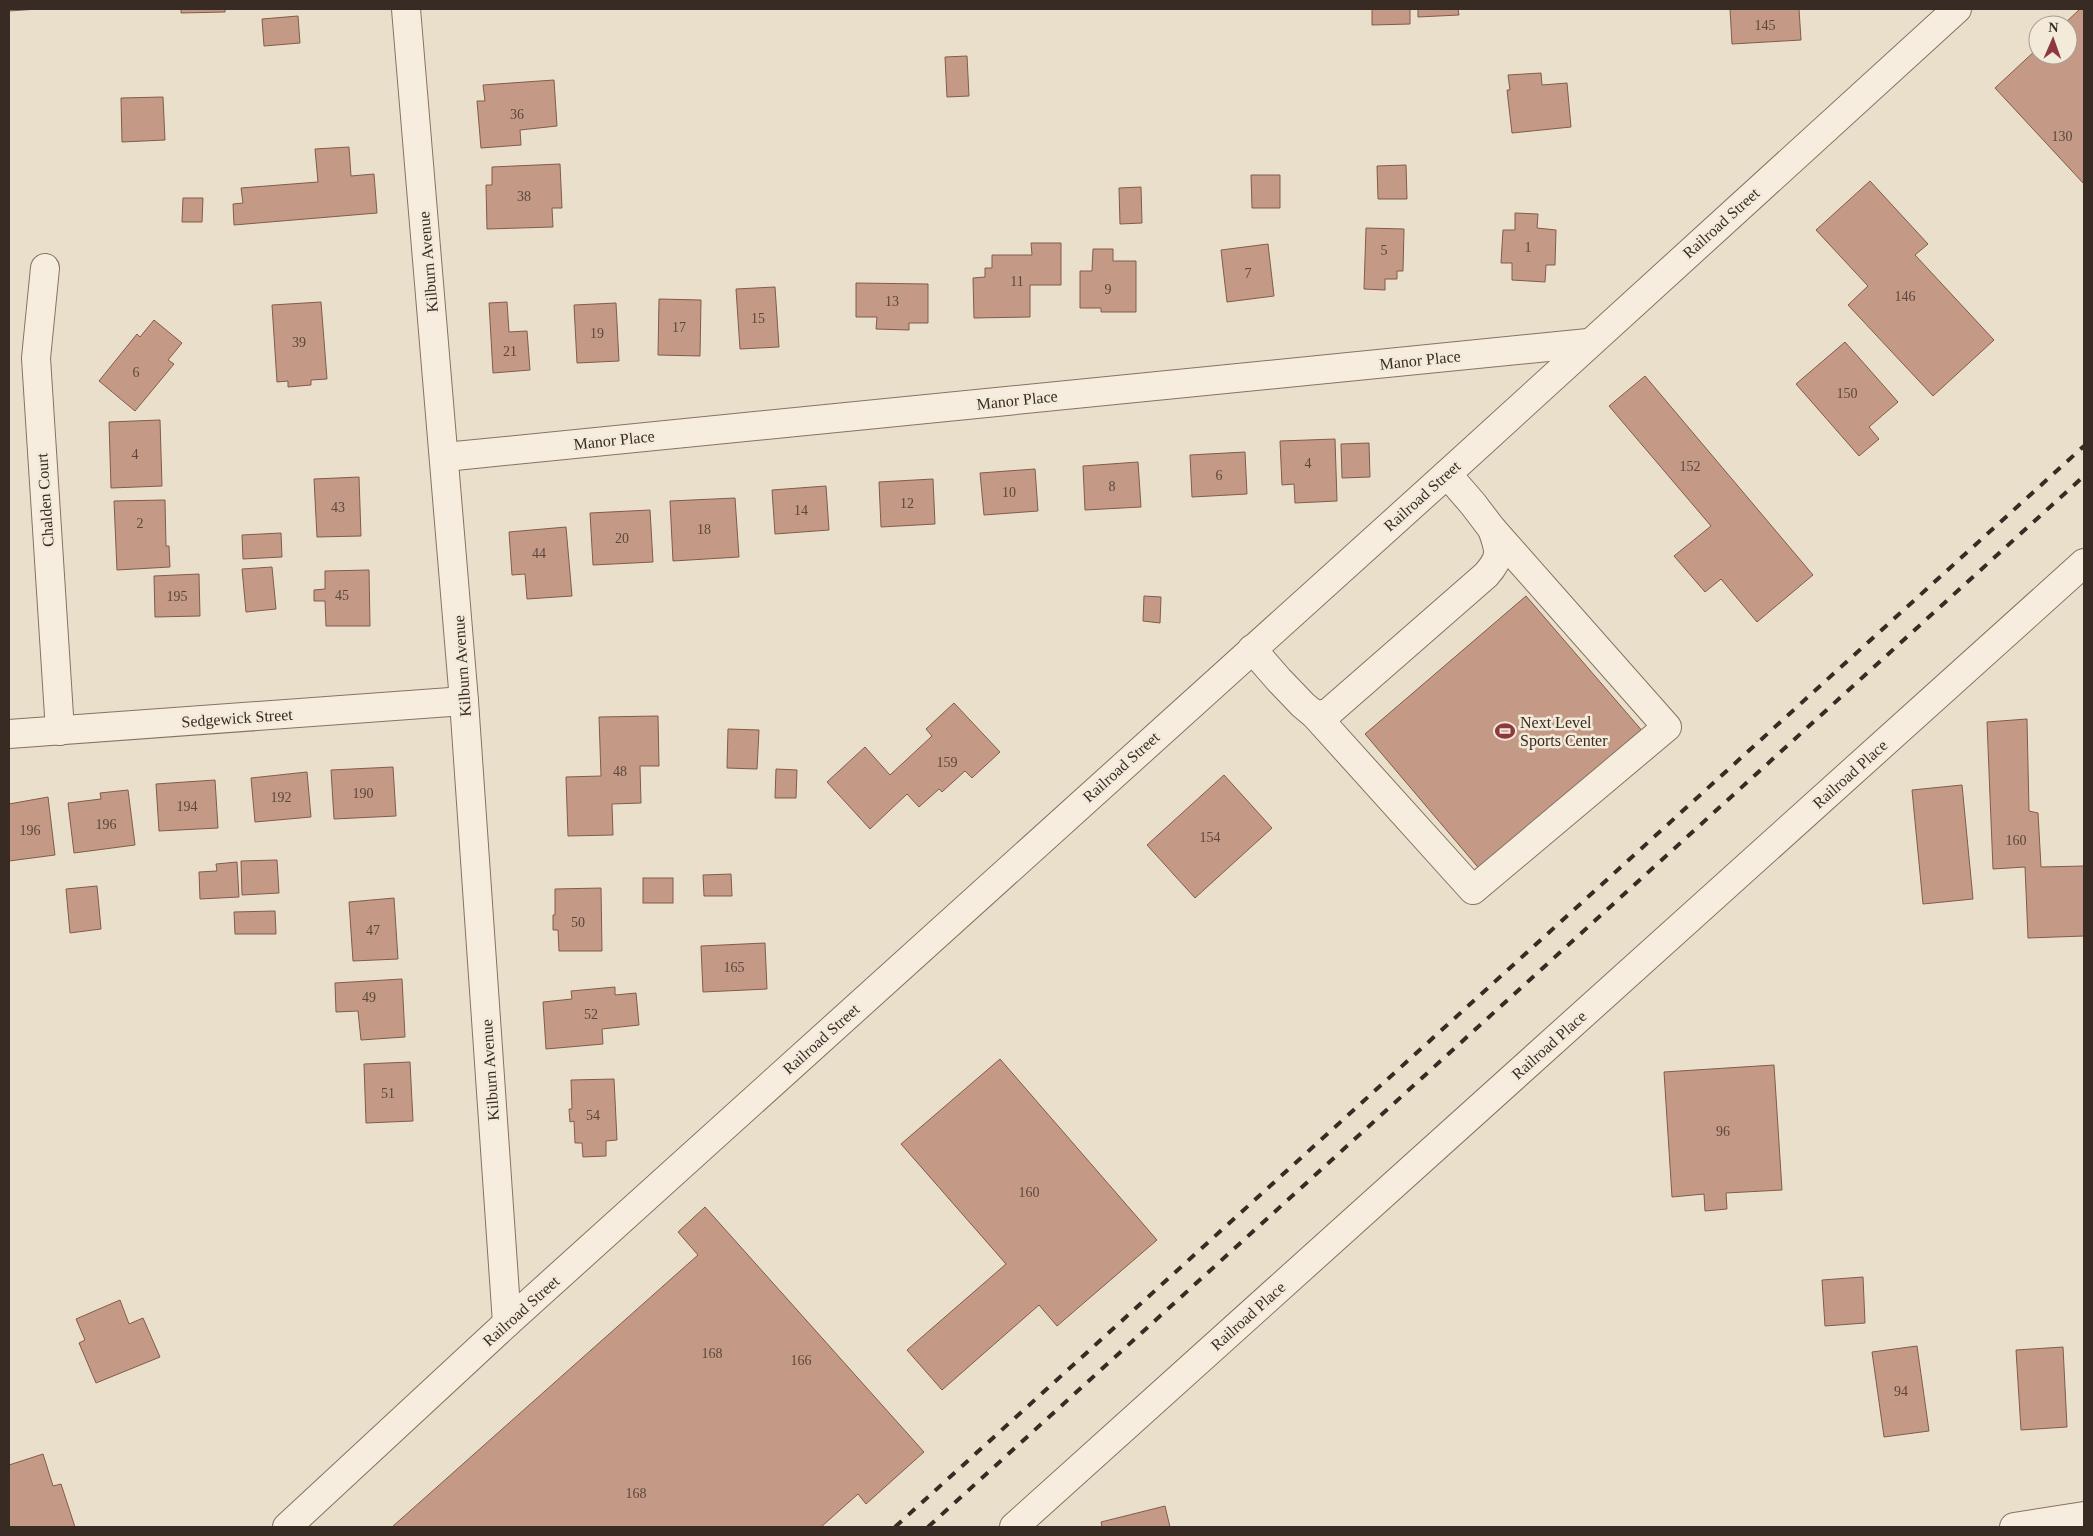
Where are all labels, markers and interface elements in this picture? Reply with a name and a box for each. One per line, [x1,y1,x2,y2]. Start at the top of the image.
north arrow [2028,15,2078,65]
house number: 145 [1755,18,1776,33]
text: N [2048,20,2059,35]
house number: 36 [510,107,524,122]
house number: 130 [2052,129,2073,144]
street label: Railroad Street [1679,184,1763,262]
house number: 38 [517,189,531,204]
street label: Kilburn Avenue [415,211,441,313]
house number: 1 [1525,240,1532,255]
house number: 5 [1381,243,1388,258]
house number: 7 [1245,266,1252,281]
house number: 11 [1010,274,1024,289]
house number: 9 [1105,282,1112,297]
house number: 146 [1895,289,1916,304]
house number: 13 [885,294,899,309]
house number: 15 [751,311,765,326]
house number: 17 [672,320,686,335]
house number: 19 [590,326,604,341]
house number: 39 [292,335,306,350]
house number: 21 [503,344,517,359]
street label: Manor Place [1379,347,1461,373]
house number: 6 [133,365,140,380]
house number: 150 [1837,386,1858,401]
street label: Manor Place [976,387,1058,413]
street label: Manor Place [573,427,655,453]
house number: 4 [132,447,139,462]
street label: Chalden Court [33,452,57,547]
house number: 4 [1305,456,1312,471]
street label: Railroad Street [1380,457,1464,535]
house number: 152 [1680,459,1701,474]
house number: 6 [1216,468,1223,483]
house number: 8 [1109,479,1116,494]
house number: 10 [1002,485,1016,500]
house number: 12 [900,496,914,511]
house number: 43 [331,500,345,515]
house number: 14 [794,503,808,518]
house number: 2 [137,516,144,531]
house number: 18 [697,522,711,537]
house number: 20 [615,531,629,546]
house number: 44 [532,546,546,561]
house number: 45 [335,588,349,603]
house number: 195 [167,589,188,604]
street label: Kilburn Avenue [450,615,474,717]
street label: Sedgewick Street [181,706,294,731]
place label: Next Level Sports Center [1520,714,1608,750]
sports icon: Next Level Sports Center [1494,720,1516,742]
street label: Railroad Street [1079,728,1163,806]
street label: Railroad Place [1809,736,1891,812]
house number: 159 [937,755,958,770]
house number: 48 [613,764,627,779]
house number: 190 [353,786,374,801]
house number: 192 [271,790,292,805]
house number: 194 [177,799,198,814]
house number: 196 [96,817,117,832]
house number: 196 [20,823,41,838]
house number: 154 [1200,830,1221,845]
house number: 160 [2006,833,2027,848]
house number: 50 [571,915,585,930]
house number: 47 [366,923,380,938]
house number: 165 [724,960,745,975]
house number: 49 [362,990,376,1005]
street label: Railroad Street [779,1000,863,1078]
house number: 52 [584,1007,598,1022]
street label: Railroad Place [1508,1007,1590,1083]
street label: Kilburn Avenue [478,1019,502,1121]
house number: 51 [381,1086,395,1101]
house number: 54 [586,1108,600,1123]
house number: 96 [1716,1124,1730,1139]
house number: 160 [1019,1185,1040,1200]
street label: Railroad Street [479,1272,563,1350]
street label: Railroad Place [1207,1278,1289,1354]
house number: 168 [702,1346,723,1361]
house number: 166 [791,1353,812,1368]
house number: 94 [1894,1384,1908,1399]
house number: 168 [626,1486,647,1501]

